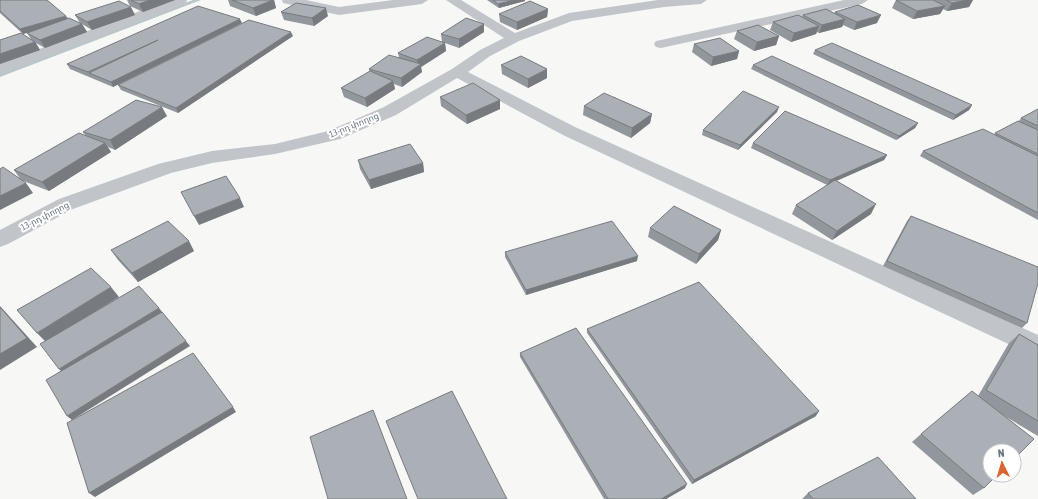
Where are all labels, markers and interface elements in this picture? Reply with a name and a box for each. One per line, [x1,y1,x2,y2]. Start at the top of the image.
street label: 13-րդ փողոց [328,110,380,140]
street label: 13-րդ փողոց [19,200,71,232]
north arrow [982,443,1022,483]
text: N [997,447,1005,459]

